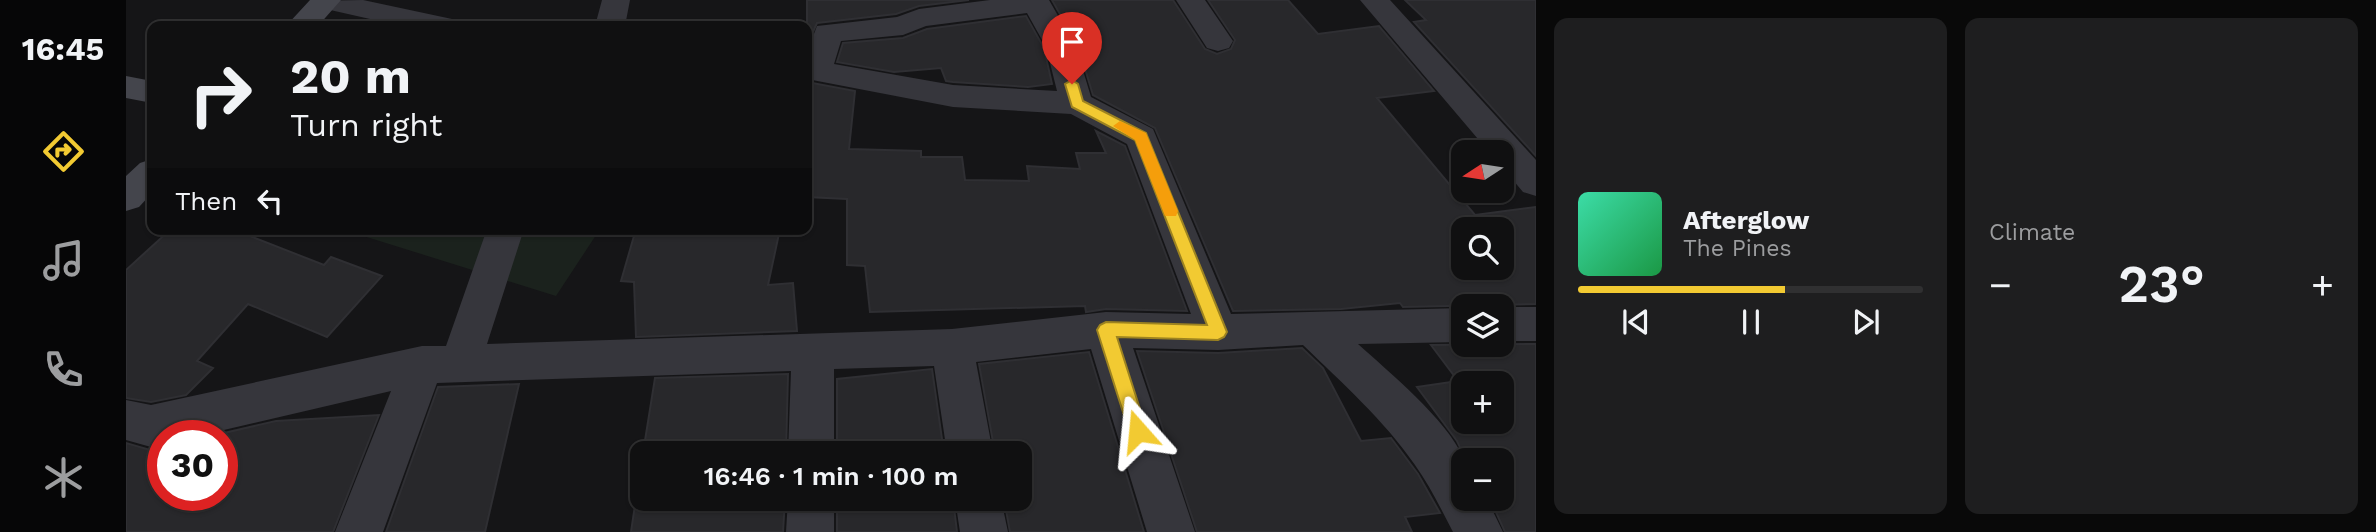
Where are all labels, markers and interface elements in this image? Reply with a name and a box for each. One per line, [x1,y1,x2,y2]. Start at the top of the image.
pin [1042,12.0,1102,84]
icon: arrive [1053,23,1091,61]
text: 16:45 [22,30,104,68]
text: 20 m [290,47,411,105]
icon: right [175,49,266,140]
text: Turn right [290,106,442,144]
icon: directions [39,127,88,176]
north arrow [1451,140,1514,203]
map controls [1451,140,1514,511]
icon: left [251,182,289,220]
text: Then [175,186,237,216]
text: Afterglow [1683,205,1809,235]
button: search [1451,217,1514,280]
text: Climate [1989,219,2075,246]
text: The Pines [1683,235,1792,262]
icon: music [39,236,88,285]
text: 23° [2118,254,2205,315]
text: − [1989,263,2012,307]
text: + [2311,263,2334,307]
button: layers [1451,294,1514,357]
icon: previous [1617,303,1655,341]
icon: pause [1732,303,1770,341]
icon: next [1847,303,1885,341]
icon: phone [39,345,88,394]
button: + [1451,371,1514,434]
position arrow [1101,394,1175,468]
speed limit sign: 30 [147,420,238,511]
button: − [1451,448,1514,511]
icon: climate [39,453,88,502]
text: 16:46 · 1 min · 100 m [704,461,958,491]

